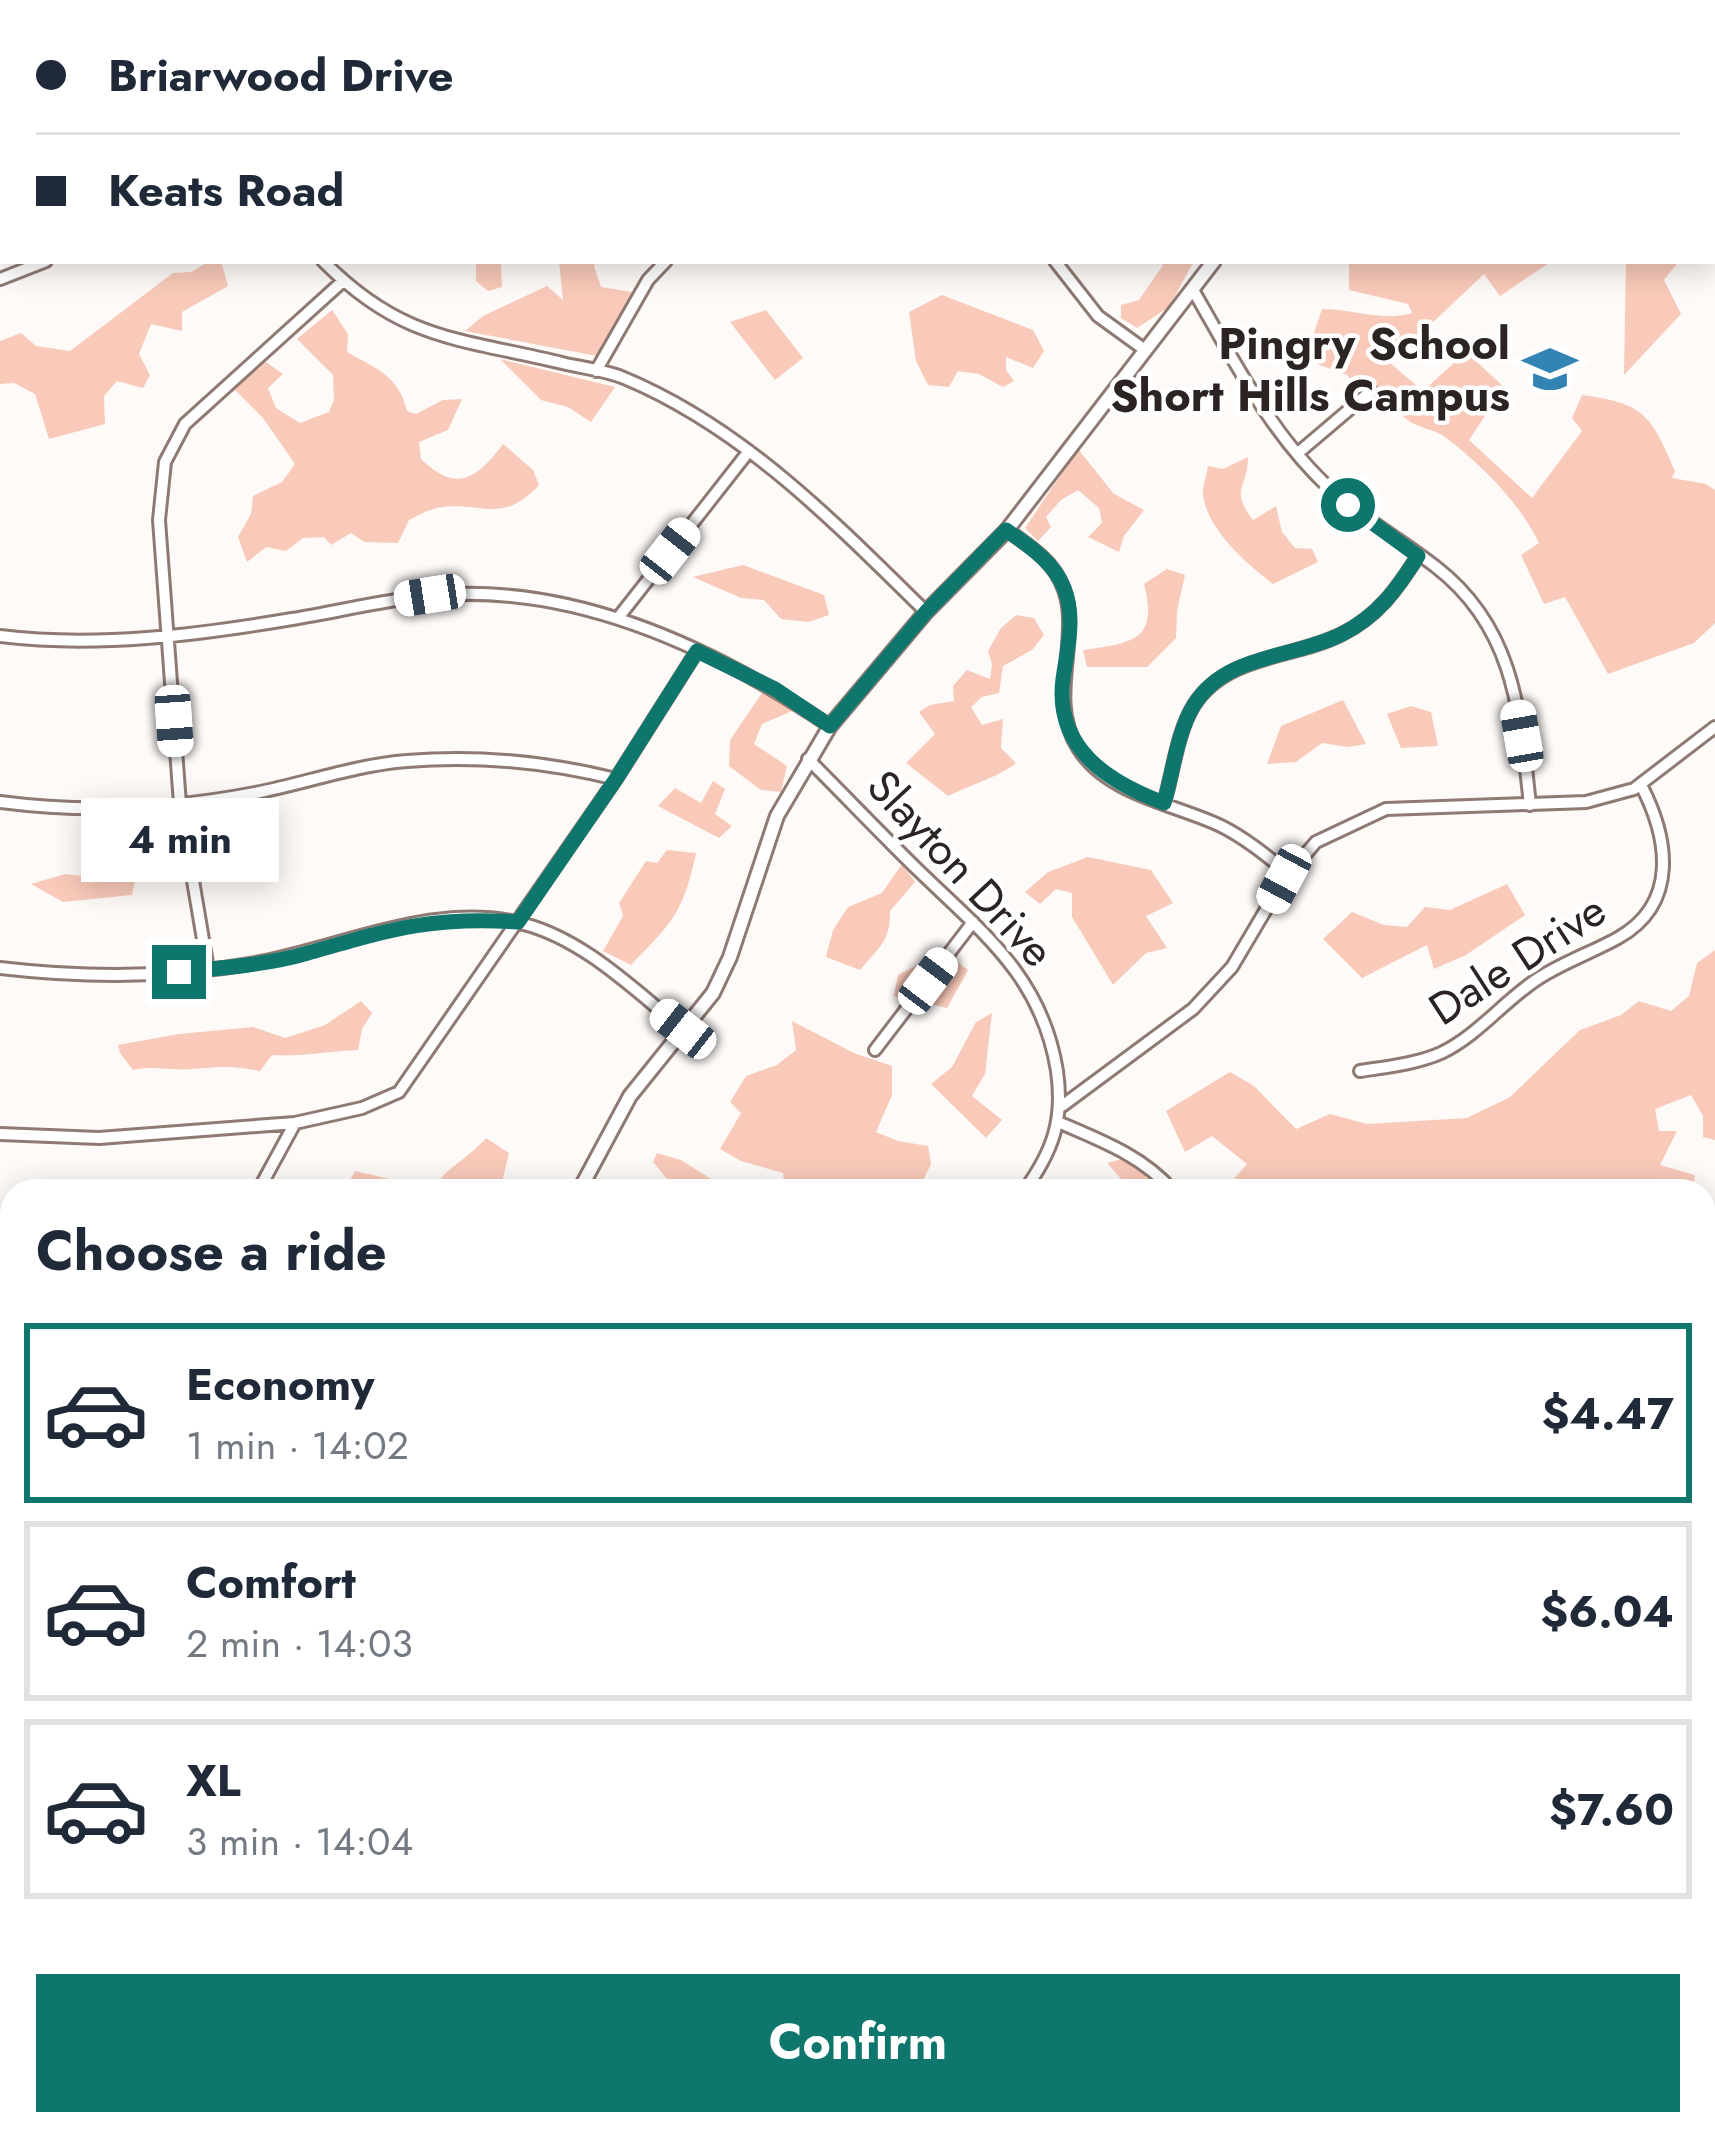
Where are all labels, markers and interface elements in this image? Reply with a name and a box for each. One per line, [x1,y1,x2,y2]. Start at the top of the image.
text: Briarwood Drive [108,43,454,108]
text: Keats Road [108,158,344,223]
place label: Pingry School Short Hills Campus [1110,311,1510,428]
school or university icon: Pingry School Short Hills Campus [1521,340,1579,398]
route start [1321,478,1375,532]
car [634,512,706,590]
car [392,572,468,618]
car [154,684,194,758]
car [1498,697,1546,775]
street label: Slayton Drive [852,755,1069,981]
callout: 4 min [80,798,278,882]
text: 4 min [128,811,232,868]
car [1251,839,1317,919]
street label: Dale Drive [1416,878,1619,1041]
car [892,941,964,1021]
route end [152,945,206,999]
car [644,993,722,1065]
text: Choose a ride [36,1212,387,1290]
text: Economy [186,1352,374,1417]
icon: car [42,1359,150,1467]
text: $4.47 [1542,1381,1674,1446]
text: 1 min · 14:02 [186,1417,409,1474]
text: Comfort [186,1550,356,1615]
icon: car [42,1557,150,1665]
text: $6.04 [1540,1579,1674,1644]
text: 2 min · 14:03 [186,1615,413,1672]
text: XL [186,1748,241,1813]
icon: car [42,1755,150,1863]
text: $7.60 [1549,1777,1674,1842]
text: 3 min · 14:04 [186,1813,413,1870]
button: Confirm [36,1974,1680,2112]

